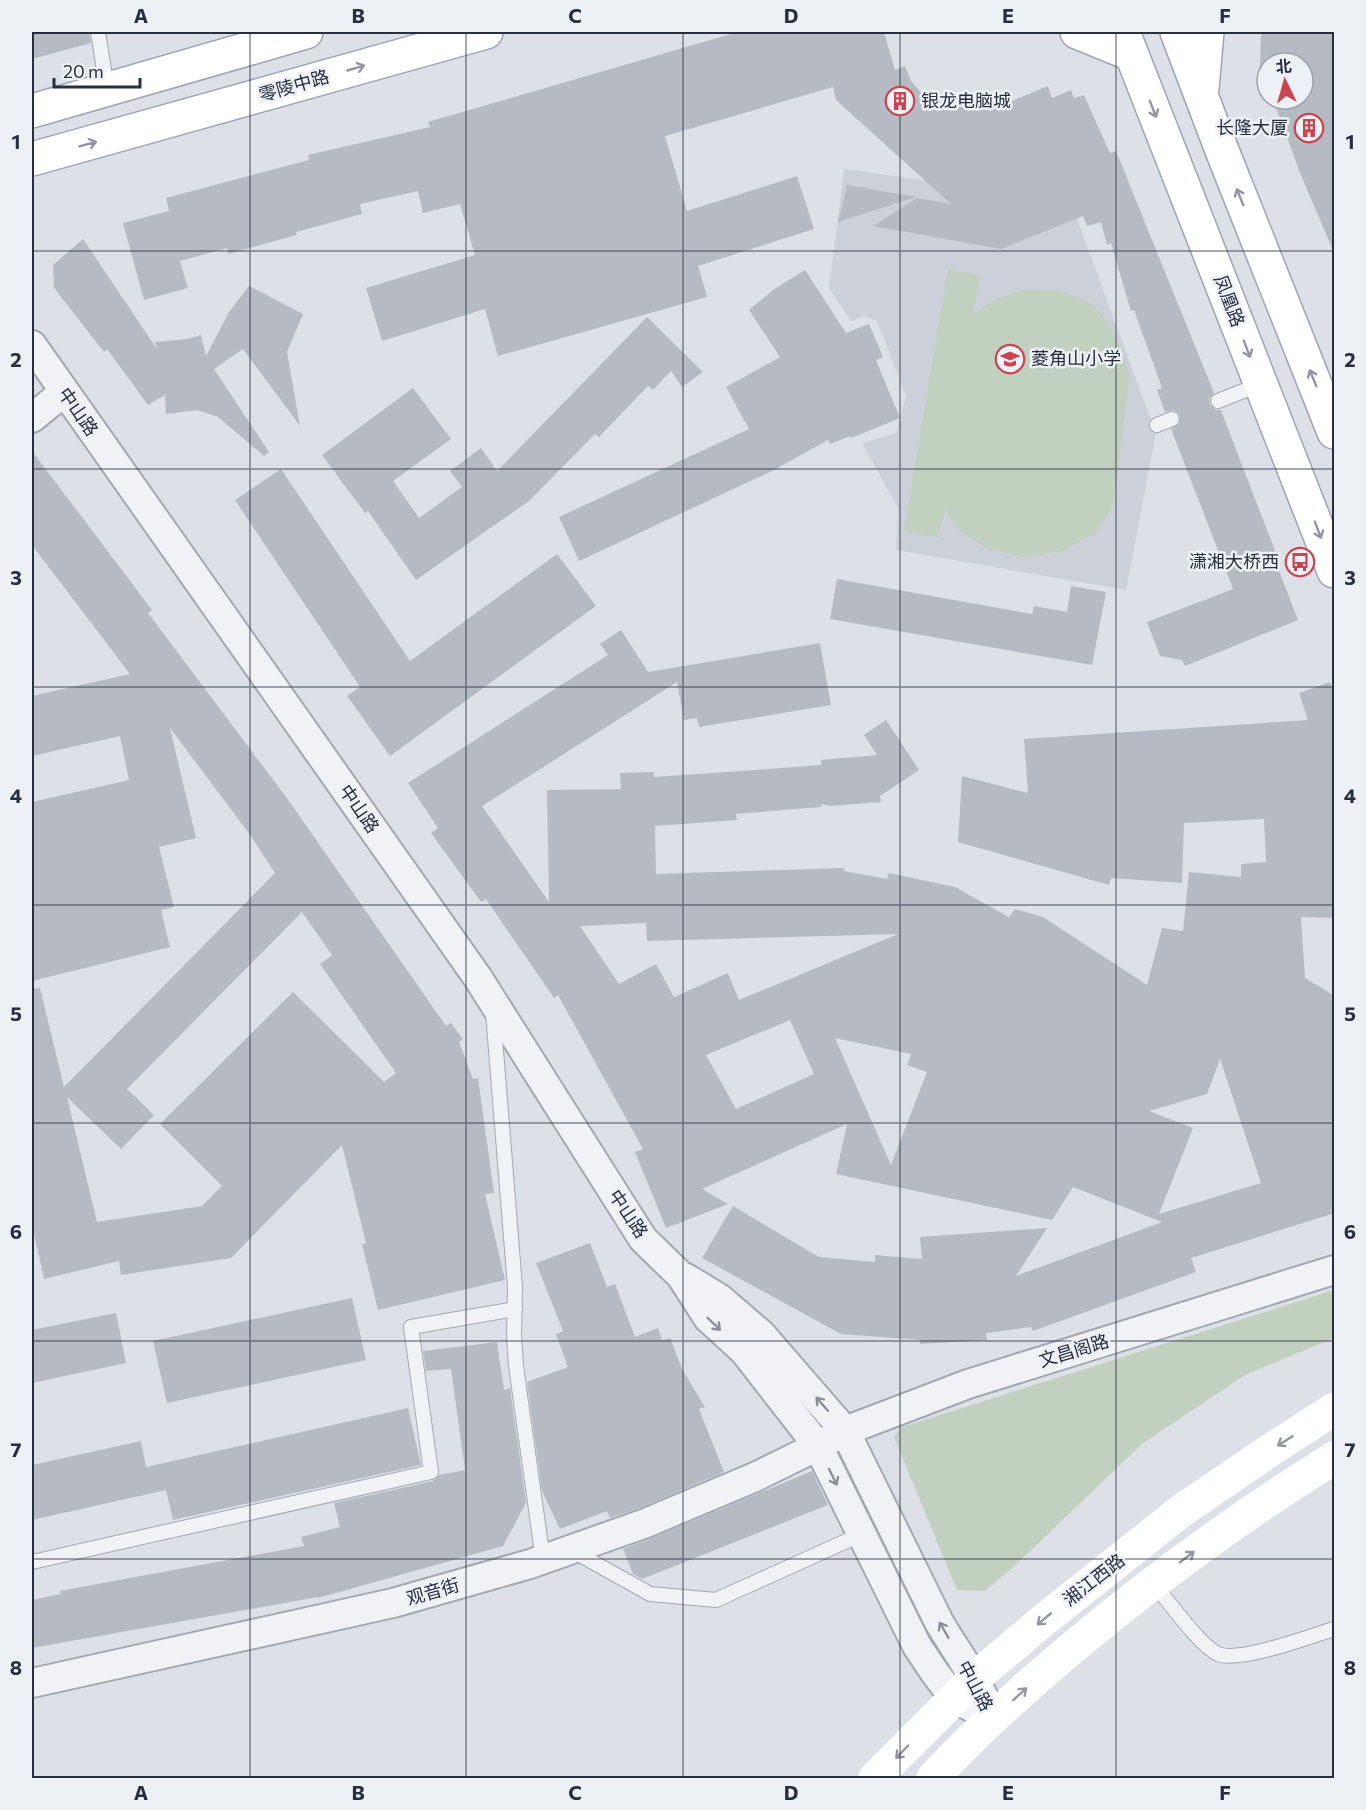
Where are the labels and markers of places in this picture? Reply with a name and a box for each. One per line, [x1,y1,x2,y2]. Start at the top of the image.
building icon: 银龙电脑城 [884,85,916,117]
place label: 银龙电脑城 [921,89,1011,111]
building icon: 长隆大厦 [1293,112,1325,144]
place label: 长隆大厦 [1216,116,1288,138]
school or university icon: 菱角山小学 [994,343,1026,375]
place label: 菱角山小学 [1031,347,1121,369]
bus stop icon: 潇湘大桥西 [1284,546,1316,578]
place label: 潇湘大桥西 [1189,550,1279,572]

